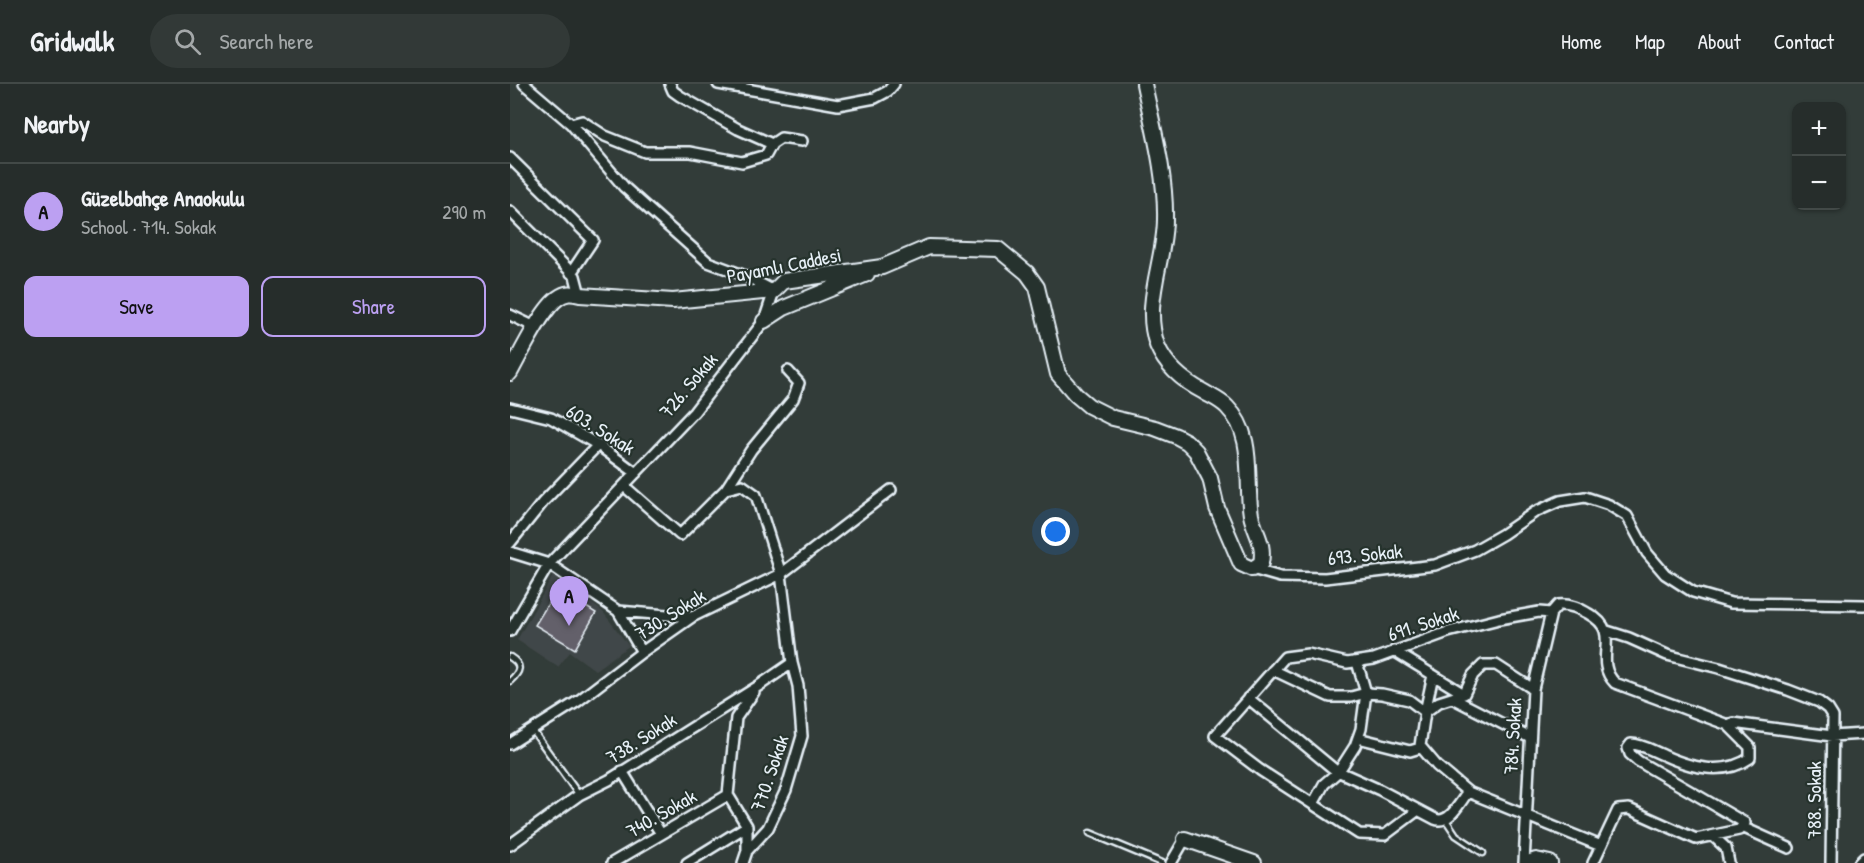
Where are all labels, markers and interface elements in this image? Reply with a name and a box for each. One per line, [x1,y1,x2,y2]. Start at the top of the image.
search box [150,14,570,68]
text: Gridwalk [30,22,114,60]
icon: search [171,25,204,58]
text: Search here [219,26,313,56]
text: Home [1561,27,1602,56]
text: Map [1635,27,1665,56]
text: About [1698,27,1741,56]
text: Contact [1774,27,1834,56]
map controls [1792,102,1846,210]
button: + [1792,102,1846,156]
text: Nearby [24,106,90,141]
button: − [1792,156,1846,210]
text: Güzelbahçe Anaokulu [81,183,244,213]
text: A [39,198,48,225]
text: 290 m [442,198,486,225]
text: School · 714. Sokak [81,213,216,240]
street label: Payamlı Caddesi [724,241,844,289]
button: Save [24,276,249,337]
button: Share [261,276,486,337]
street label: 726. Sokak [653,347,723,423]
street label: 603. Sokak [561,397,641,461]
your location [1041,517,1070,546]
street label: 693. Sokak [1326,537,1404,571]
pin: A [550,576,588,626]
street label: 730. Sokak [630,582,710,646]
street label: 691. Sokak [1384,599,1462,647]
street label: 784. Sokak [1497,697,1527,775]
street label: 738. Sokak [601,706,681,770]
street label: 770. Sokak [743,731,795,815]
street label: 788. Sokak [1800,761,1827,839]
street label: 740. Sokak [621,782,701,844]

